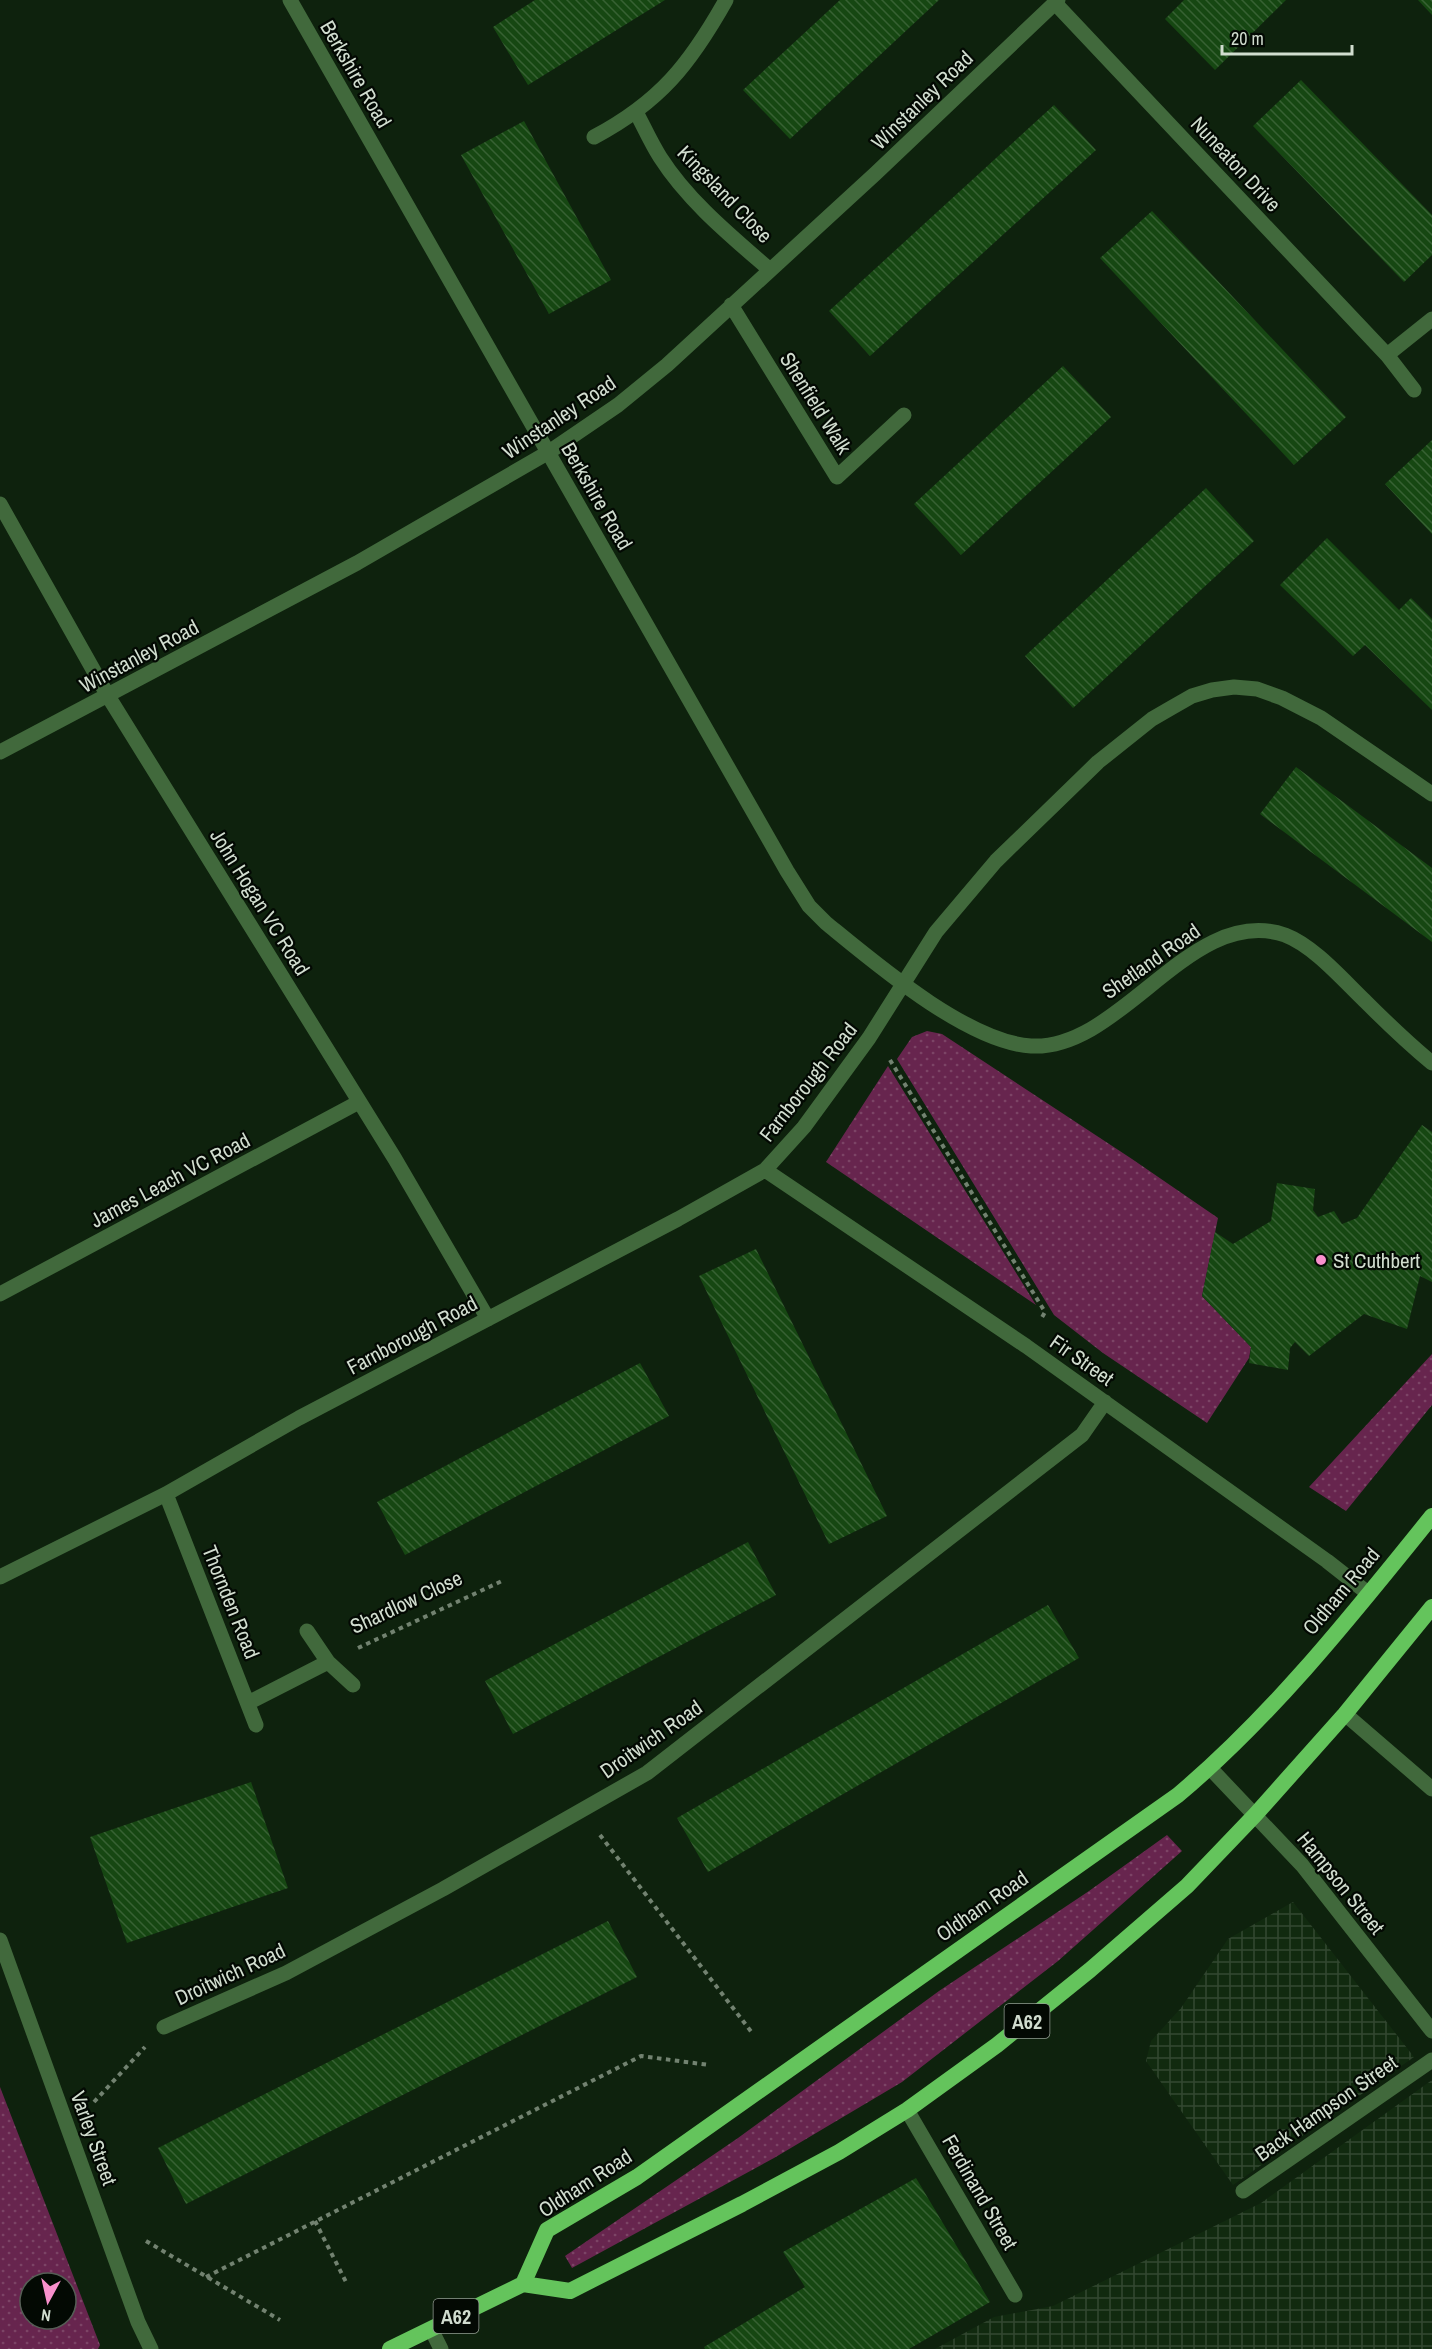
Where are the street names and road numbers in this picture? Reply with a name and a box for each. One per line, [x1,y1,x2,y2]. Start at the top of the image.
street label: Berkshire Road [314,15,398,133]
street label: Winstanley Road [865,44,979,156]
street label: Nuneaton Drive [1184,110,1288,218]
street label: Kingsland Close [671,139,779,249]
street label: Shenfield Walk [773,346,859,460]
street label: Winstanley Road [497,368,621,466]
street label: Berkshire Road [555,437,639,555]
street label: Winstanley Road [74,612,204,700]
street label: John Hogan VC Road [203,823,317,981]
street label: Shetland Road [1096,916,1206,1006]
street label: Farnborough Road [752,1016,864,1148]
street label: James Leach VC Road [85,1126,255,1234]
street label: Farnborough Road [342,1288,482,1382]
street label: Fir Street [1044,1328,1120,1393]
street label: Thornden Road [195,1541,267,1663]
street label: Oldham Road [1296,1541,1386,1641]
street label: Shardlow Close [345,1563,467,1641]
street label: Droitwich Road [594,1693,708,1785]
street label: Hampson Street [1291,1826,1392,1941]
street label: Oldham Road [930,1864,1034,1948]
street label: Droitwich Road [170,1936,290,2012]
road number: A62 [1004,2004,1050,2038]
street label: Back Hampson Street [1249,2048,1403,2168]
street label: Varley Street [64,2087,125,2189]
street label: Ferdinand Street [935,2129,1025,2255]
street label: Oldham Road [533,2142,637,2224]
road number: A62 [434,2299,478,2333]

